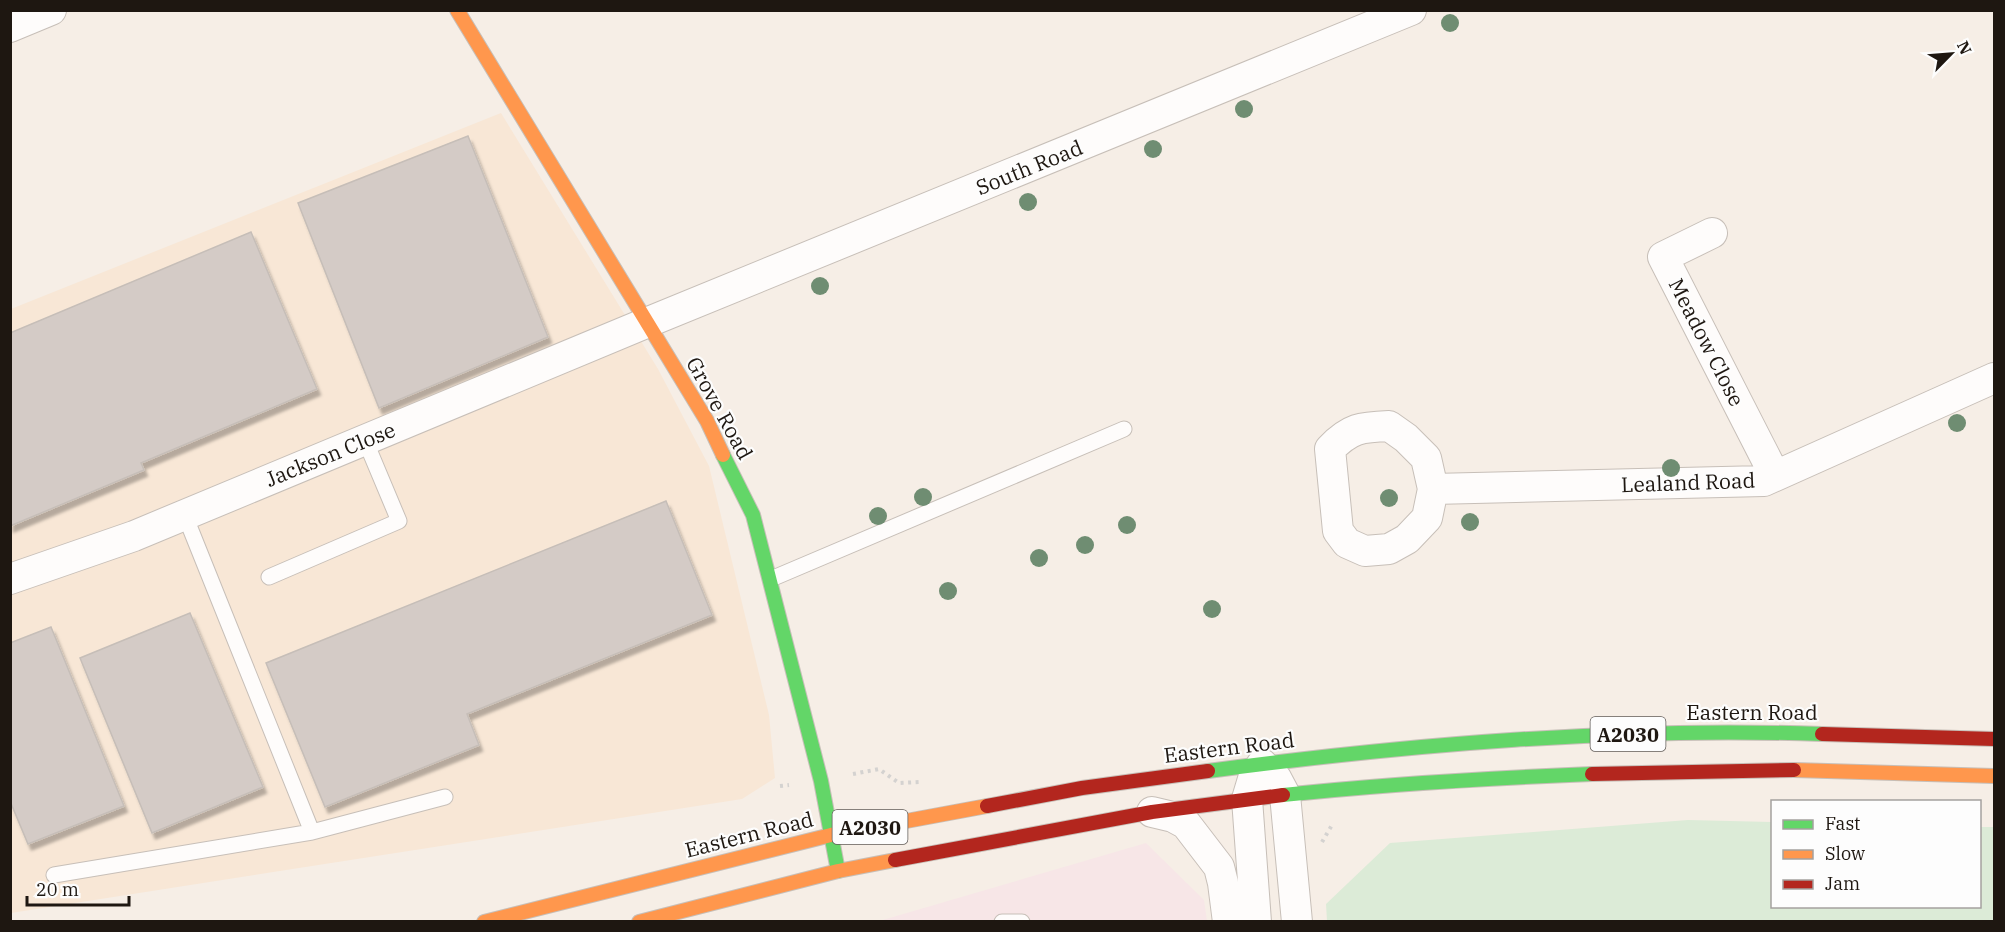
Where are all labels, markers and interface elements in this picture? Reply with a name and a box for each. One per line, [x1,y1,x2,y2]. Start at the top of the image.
north arrow [1921,24,1981,84]
text: N [1953,38,1976,58]
street label: South Road [972,133,1087,201]
street label: Meadow Close [1663,273,1751,411]
street label: Grove Road [680,352,760,465]
street label: Jackson Close [261,415,399,493]
street label: Lealand Road [1620,466,1756,498]
street label: Eastern Road [1686,698,1818,726]
road number: A2030 [1590,717,1666,751]
street label: Eastern Road [1162,725,1296,769]
legend [1771,800,1981,908]
street label: Eastern Road [682,804,816,863]
road number: A2030 [832,810,908,844]
text: Fast [1825,812,1860,835]
text: Slow [1825,842,1865,865]
scale bar [27,869,129,907]
text: Jam [1825,872,1860,895]
text: 20 m [36,878,79,901]

